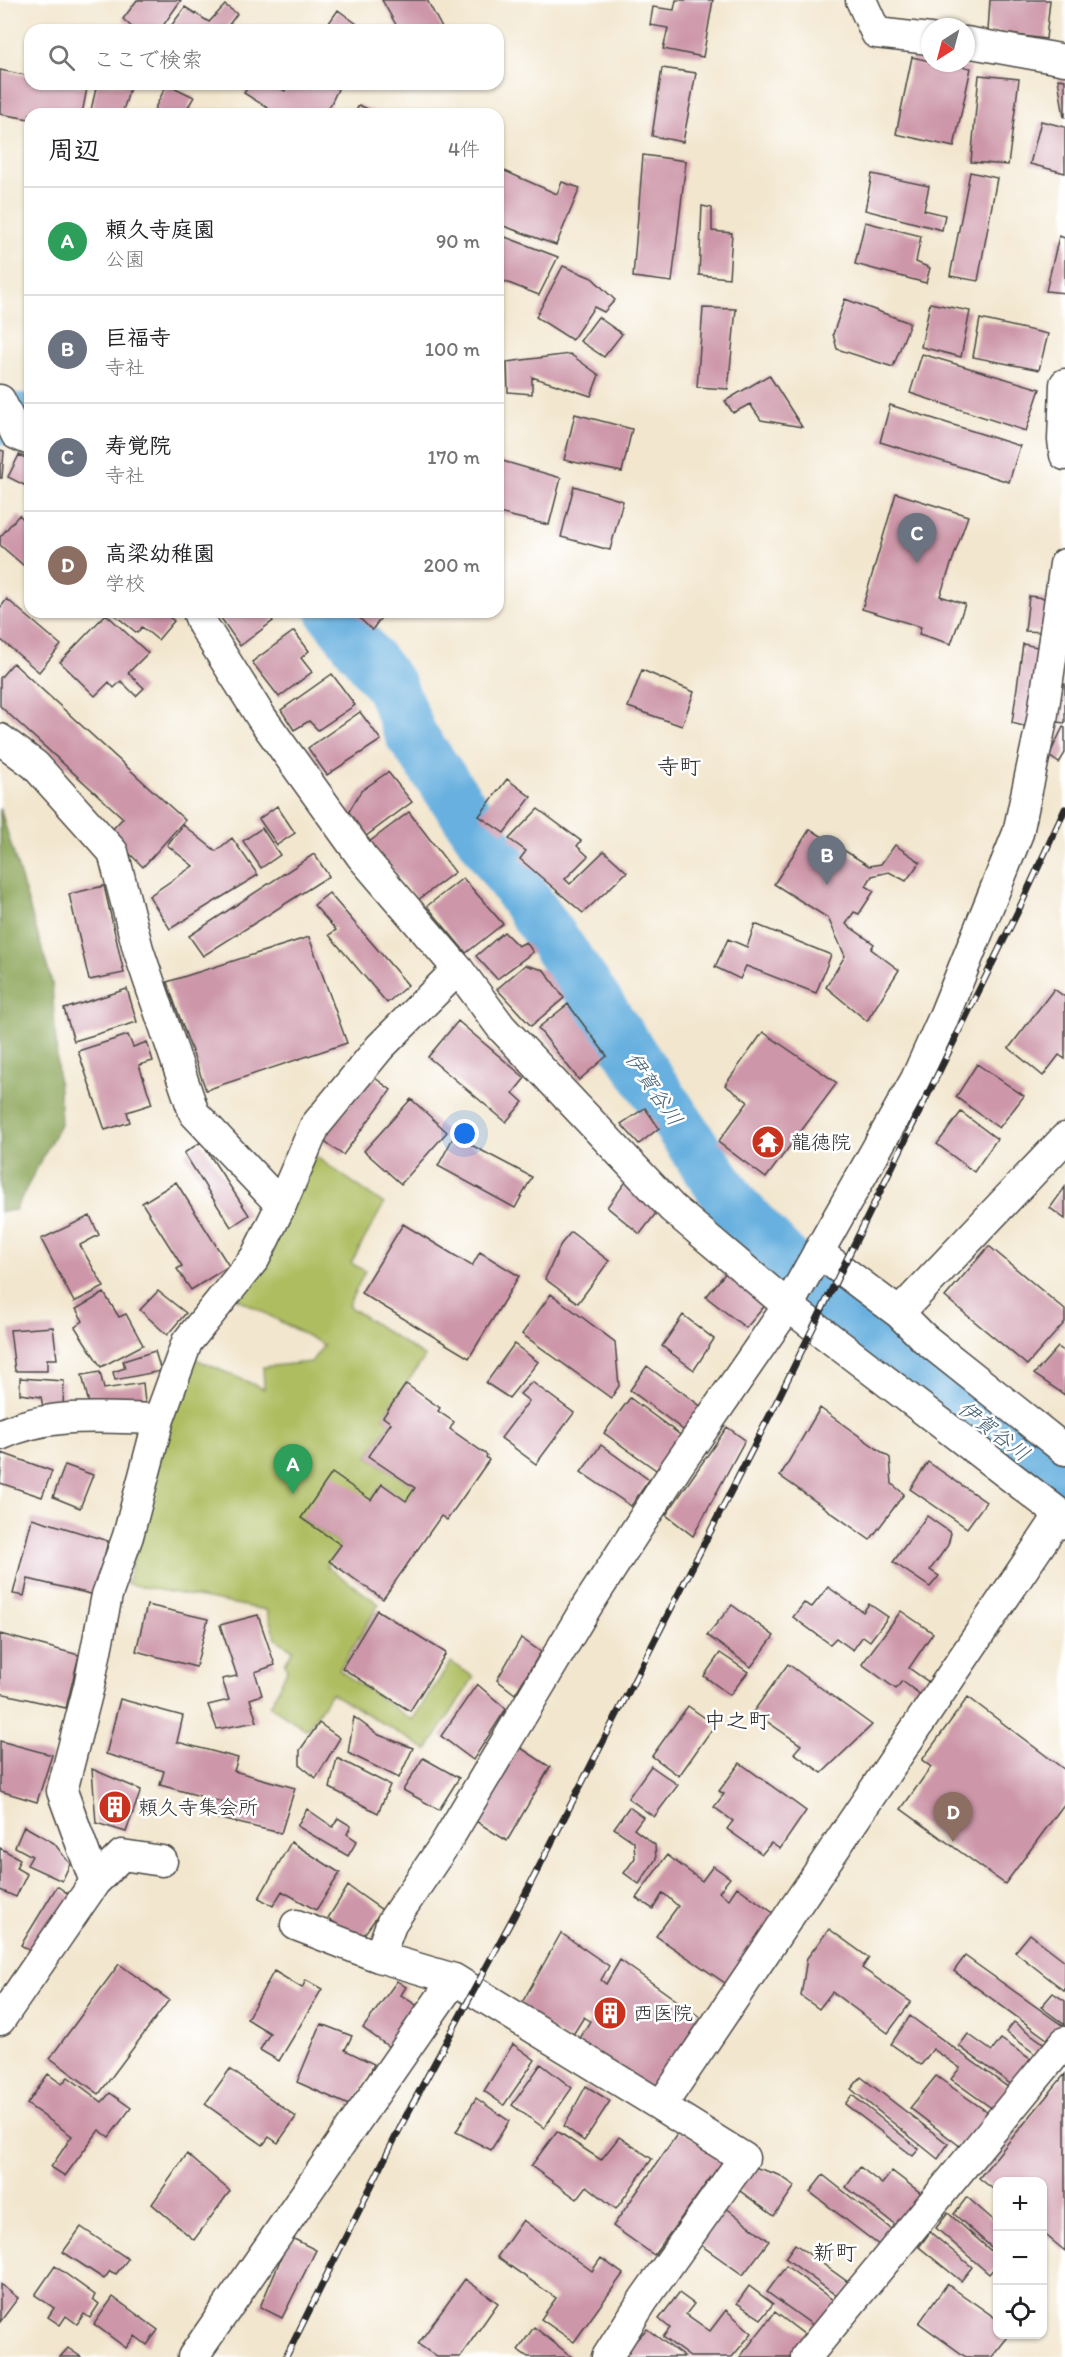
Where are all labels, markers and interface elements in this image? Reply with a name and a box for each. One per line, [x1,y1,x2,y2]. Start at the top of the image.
north arrow [921,18,975,72]
search box [24,24,504,90]
icon: search [45,41,78,74]
text: ここで検索 [93,46,203,73]
text: 周辺 [48,134,100,166]
text: 4件 [448,137,480,161]
text: 頼久寺庭園 [105,216,215,243]
text: A [61,229,74,253]
text: 90 m [436,229,480,253]
text: 公園 [105,247,145,271]
text: 巨福寺 [105,324,171,351]
text: B [61,337,74,361]
text: 100 m [425,337,480,361]
text: 寺社 [105,355,145,379]
text: 寿覚院 [105,432,171,459]
text: C [61,445,74,469]
text: 170 m [427,445,480,469]
text: 寺社 [105,463,145,487]
pin: C [898,514,936,563]
text: 高梁幼稚園 [105,540,215,567]
text: D [61,553,74,577]
text: 200 m [424,553,480,577]
text: 学校 [105,571,145,595]
district label: 寺町 [657,753,701,780]
pin: B [808,836,846,885]
water label: 伊賀谷川 [621,1047,688,1131]
your location [450,1119,479,1148]
temple icon: 龍徳院 [750,1124,786,1160]
place label: 龍徳院 [791,1130,851,1154]
water label: 伊賀谷川 [954,1395,1035,1466]
pin: A [274,1444,312,1494]
district label: 中之町 [704,1707,770,1734]
building icon: 頼久寺集会所 [97,1789,133,1825]
pin: D [934,1792,972,1842]
place label: 頼久寺集会所 [138,1795,258,1819]
building icon: 西医院 [592,1995,628,2031]
place label: 西医院 [633,2001,693,2025]
map controls [993,2177,1047,2339]
button: + [993,2177,1047,2231]
button: − [993,2231,1047,2285]
district label: 新町 [813,2239,857,2266]
button: locate [993,2285,1047,2339]

